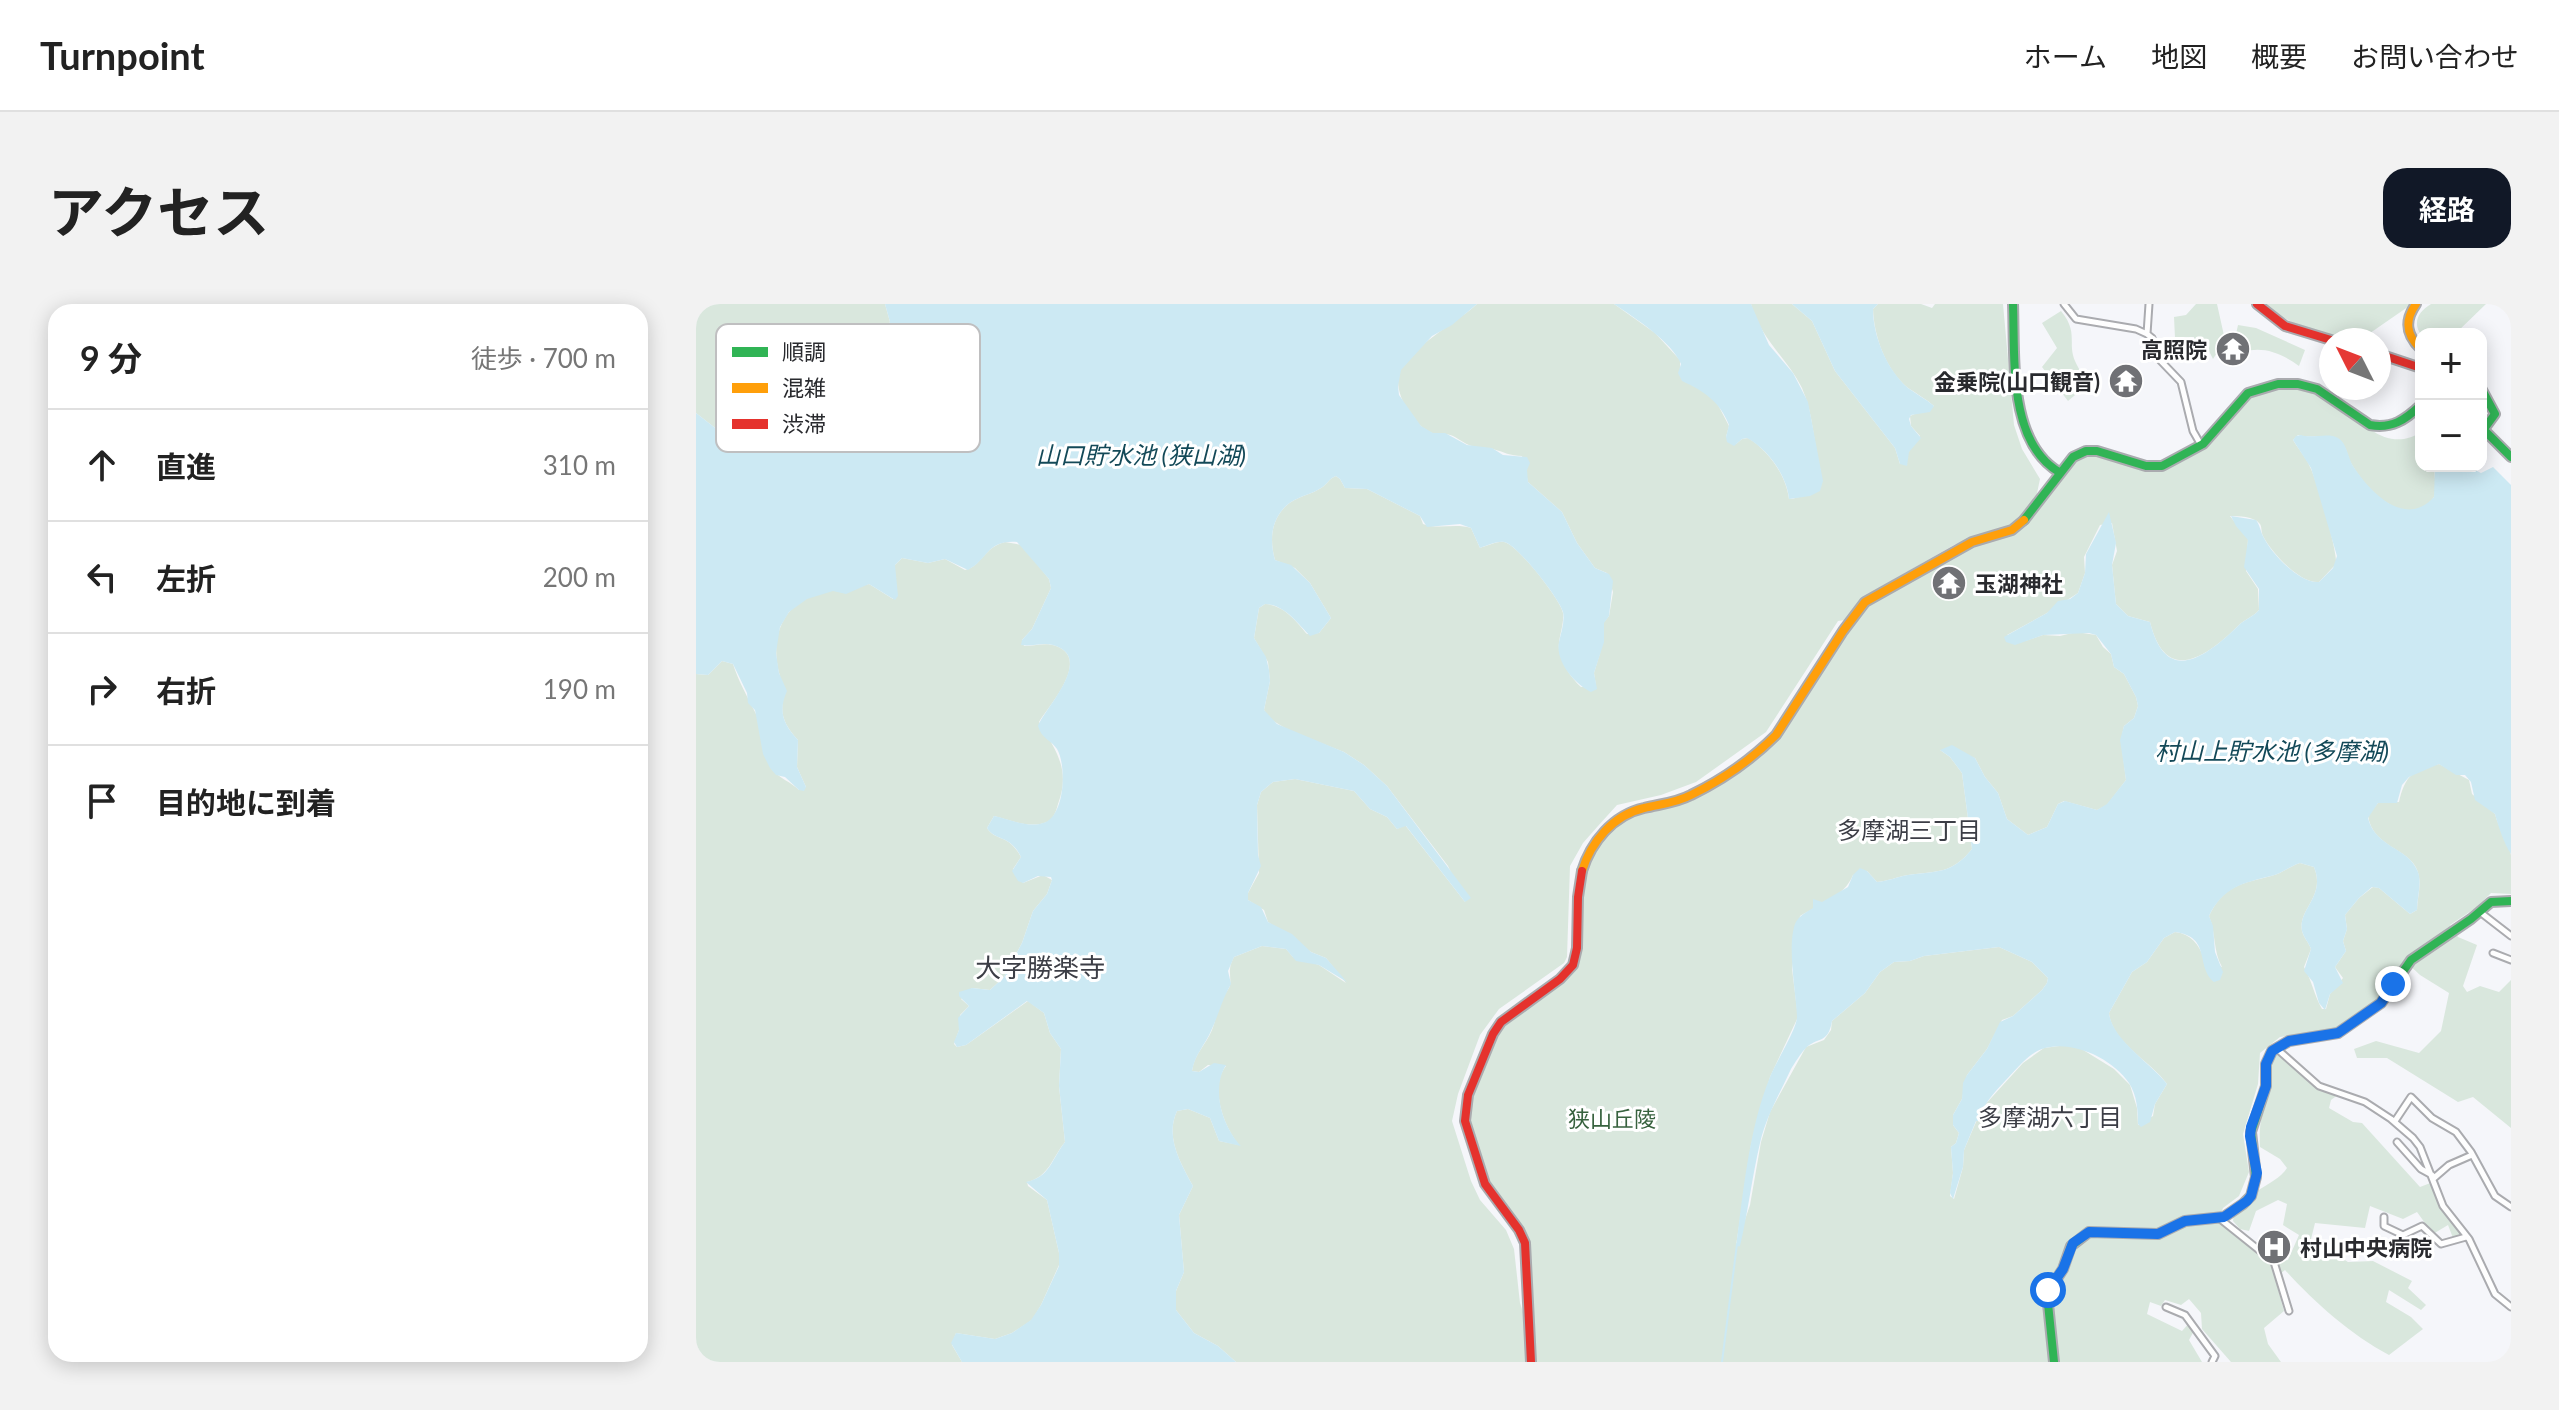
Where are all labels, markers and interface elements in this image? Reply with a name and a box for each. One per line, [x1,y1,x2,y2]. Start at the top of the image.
text: Turnpoint [40,32,205,78]
text: ホーム [2024,39,2107,73]
text: 地図 [2151,39,2207,73]
text: 概要 [2251,39,2307,73]
text: お問い合わせ [2351,39,2519,73]
button: 経路 [2383,168,2511,248]
text: アクセス [48,178,269,245]
legend [716,324,980,452]
north arrow [2319,328,2391,400]
map controls [2415,328,2487,472]
button: + [2415,328,2487,400]
temple icon: 高照院 [2214,330,2252,368]
place label: 高照院 [2141,336,2207,363]
text: 9 分 [80,337,142,378]
text: 順調 [782,338,826,365]
text: 徒歩 · 700 m [471,342,616,374]
temple icon: 金乗院(山口観音) [2107,362,2145,400]
place label: 金乗院(山口観音) [1934,368,2100,395]
text: 混雑 [782,374,826,401]
button: − [2415,400,2487,472]
text: 渋滞 [782,410,826,437]
water label: 山口貯水池 (狭山湖) [1036,440,1246,469]
icon: ahead [80,443,124,487]
text: 直進 [156,448,216,484]
text: 310 m [543,449,616,481]
icon: left [80,555,124,599]
text: 左折 [156,560,216,596]
text: 200 m [543,561,616,593]
temple icon: 玉湖神社 [1930,564,1968,602]
place label: 玉湖神社 [1975,570,2063,597]
icon: right [80,667,124,711]
text: 右折 [156,672,216,708]
text: 190 m [543,673,616,705]
water label: 村山上貯水池 (多摩湖) [2155,736,2389,765]
icon: arrive [80,779,124,823]
text: 目的地に到着 [156,784,336,820]
district label: 多摩湖三丁目 [1837,815,1981,844]
district label: 大字勝楽寺 [975,951,1105,983]
route end [2375,966,2411,1002]
district label: 多摩湖六丁目 [1978,1102,2122,1131]
park label: 狭山丘陵 [1568,1105,1656,1132]
hospital icon: 村山中央病院 [2255,1228,2293,1266]
place label: 村山中央病院 [2300,1234,2432,1261]
route start [2030,1272,2066,1308]

